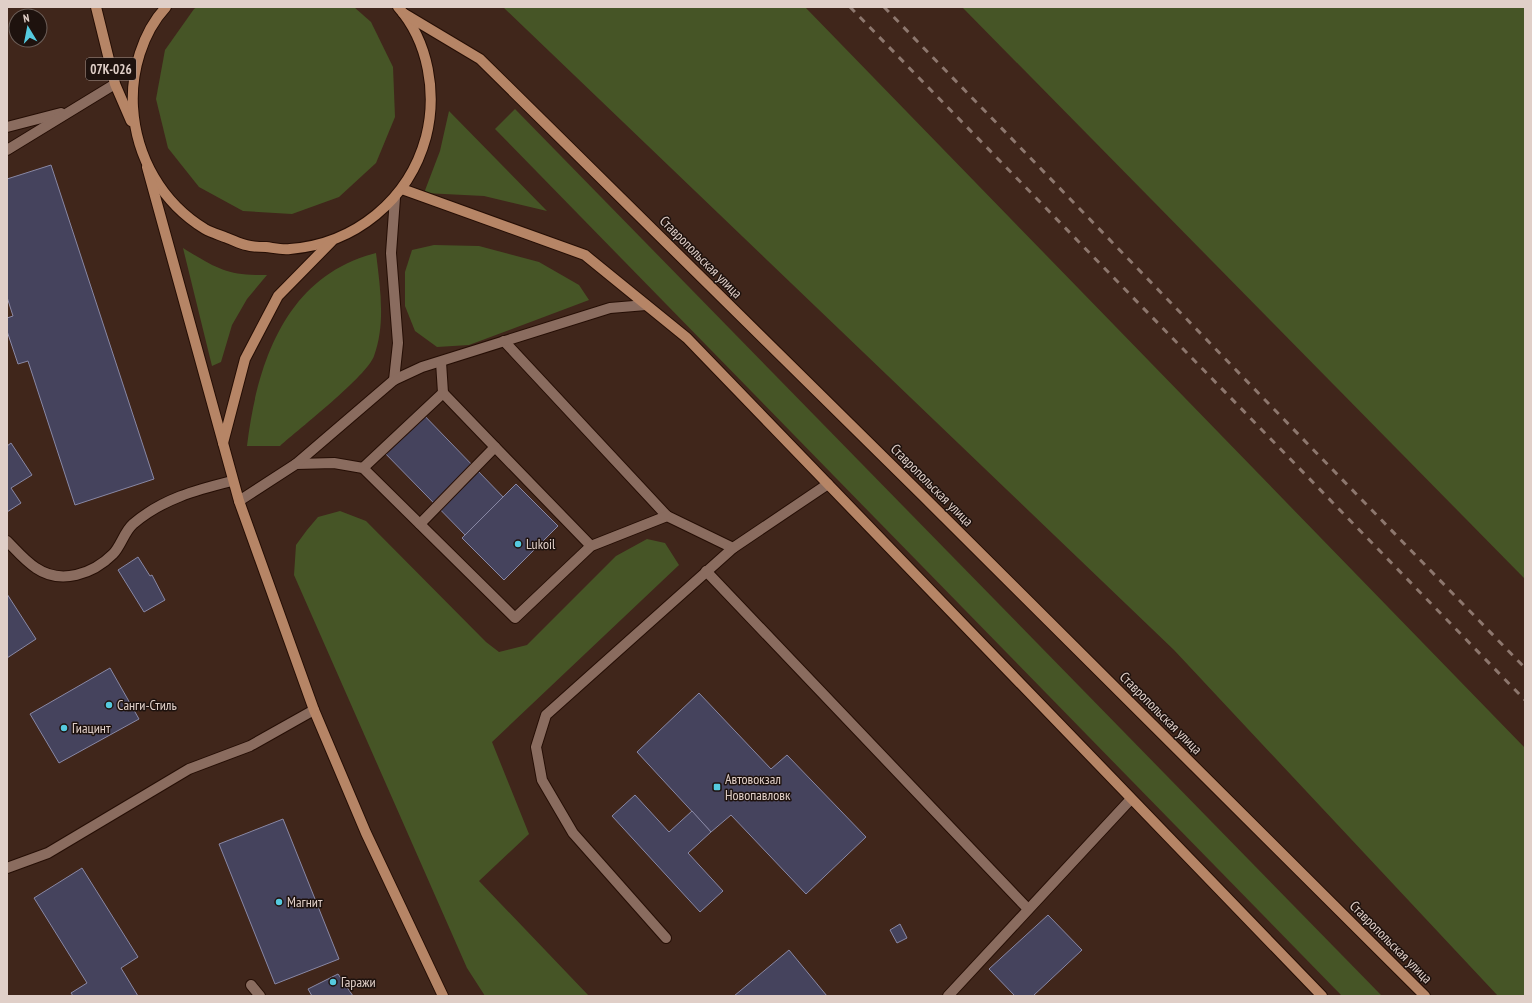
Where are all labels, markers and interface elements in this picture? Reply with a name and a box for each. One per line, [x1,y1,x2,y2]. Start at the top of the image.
north arrow [8,8,48,48]
text: N [22,11,30,26]
road number: 07К-026 [86,58,136,80]
street label: Ставропольская улица [656,212,746,302]
street label: Ставропольская улица [887,440,977,530]
place label: Lukoil [526,535,556,553]
marker: Lukoil [513,539,523,549]
street label: Ставропольская улица [1116,668,1206,758]
place label: Санги-Стиль [117,696,177,714]
marker: Санги-Стиль [104,700,114,710]
place label: Гиацинт [72,719,111,737]
marker: Гиацинт [59,723,69,733]
place label: Автовокзал Новопавловк [725,770,791,804]
marker: Автовокзал Новопавловк [712,782,722,792]
place label: Магнит [287,893,323,911]
marker: Магнит [274,897,284,907]
street label: Ставропольская улица [1346,897,1436,987]
place label: Гаражи [341,973,376,991]
marker: Гаражи [328,977,338,987]

